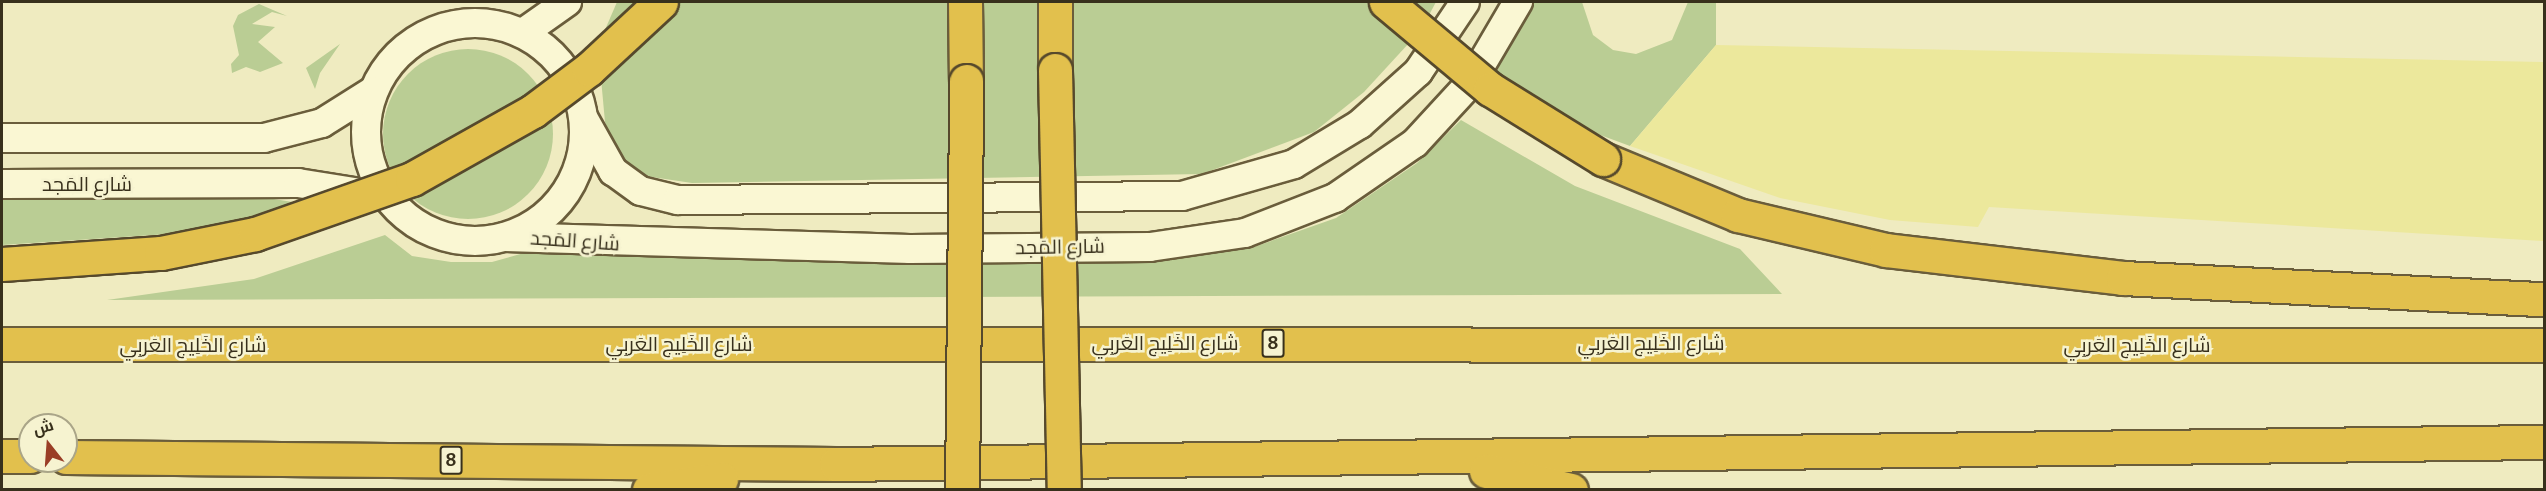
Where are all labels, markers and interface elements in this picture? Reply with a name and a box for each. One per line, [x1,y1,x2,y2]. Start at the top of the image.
street label: شارع المَجد [42,172,132,196]
street label: شارع المَجد [529,226,621,256]
street label: شارع المَجد [1015,234,1105,260]
road number: 8 [1261,328,1285,358]
street label: شارع الخَلِيج العَربِي [1092,331,1238,355]
street label: شارع الخَلِيج العَربِي [1578,331,1724,355]
street label: شارع الخَلِيج العَربِي [606,332,752,356]
street label: شارع الخَلِيج العَربِي [120,333,266,357]
street label: شارع الخَلِيج العَربِي [2064,333,2210,357]
north arrow [18,413,78,473]
text: ش [31,415,56,439]
road number: 8 [439,445,463,475]

